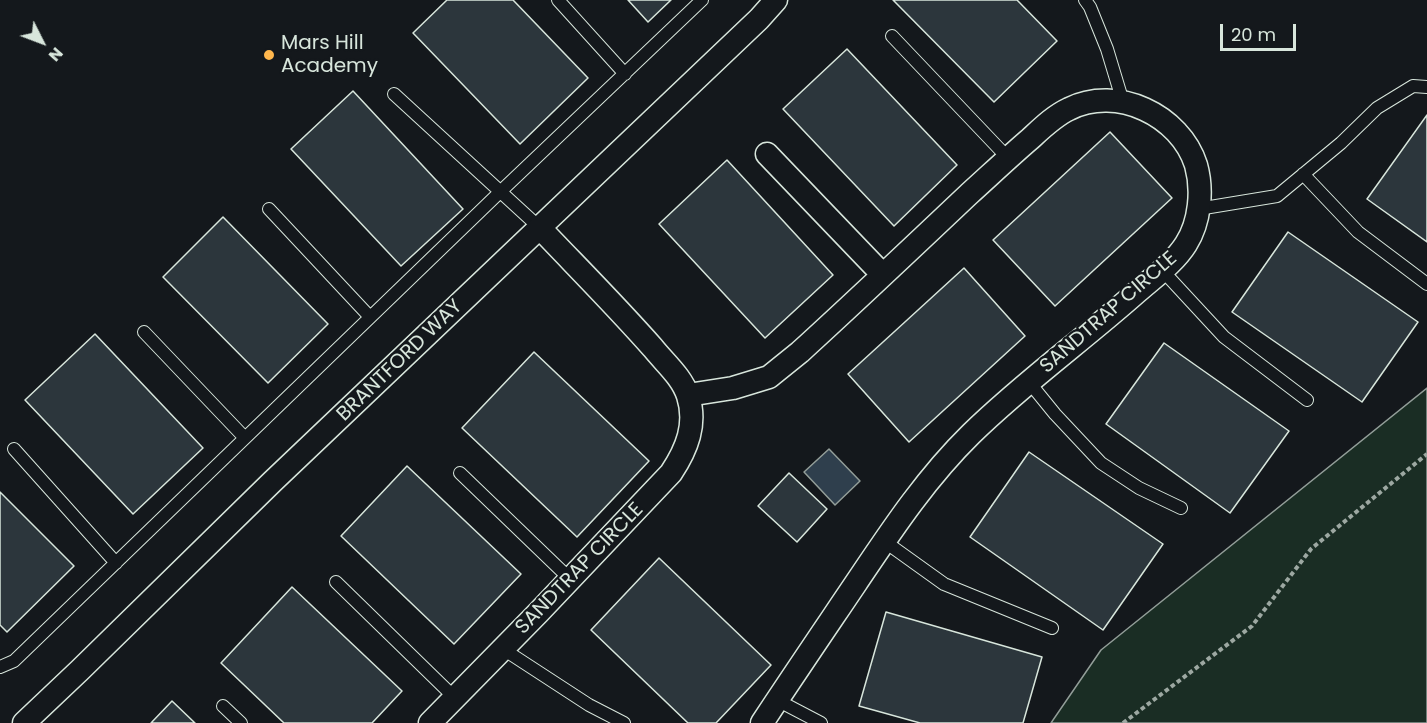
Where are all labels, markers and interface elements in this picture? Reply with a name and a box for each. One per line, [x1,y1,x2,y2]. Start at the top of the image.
north arrow [12,12,72,72]
scale bar [1223,12,1300,50]
text: 20 m [1231,22,1276,47]
place label: Mars Hill Academy [281,32,378,79]
text: N [43,42,68,67]
marker: Mars Hill Academy [262,48,276,62]
street label: SANDTRAP CIRCLE [1036,247,1182,379]
street label: BRANTFORD WAY [332,295,468,427]
street label: SANDTRAP CIRCLE [511,498,649,640]

